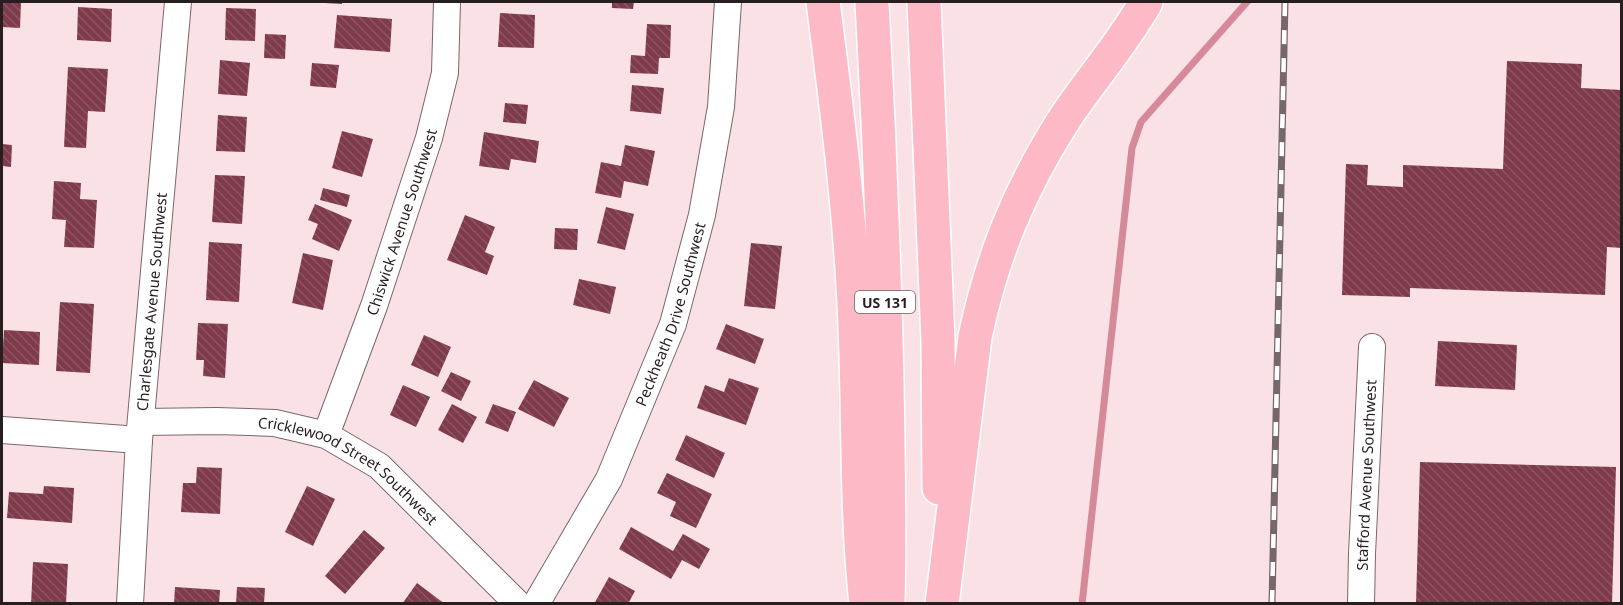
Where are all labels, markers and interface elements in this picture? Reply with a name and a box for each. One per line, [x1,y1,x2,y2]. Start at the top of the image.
street label: Chiswick Avenue Southwest [361,126,441,318]
street label: Charlesgate Avenue Southwest [132,191,171,412]
street label: Peckheath Drive Southwest [630,219,710,409]
road number: US 131 [855,291,915,313]
street label: Stafford Avenue Southwest [1352,378,1380,571]
street label: Cricklewood Street Southwest [258,412,443,529]

